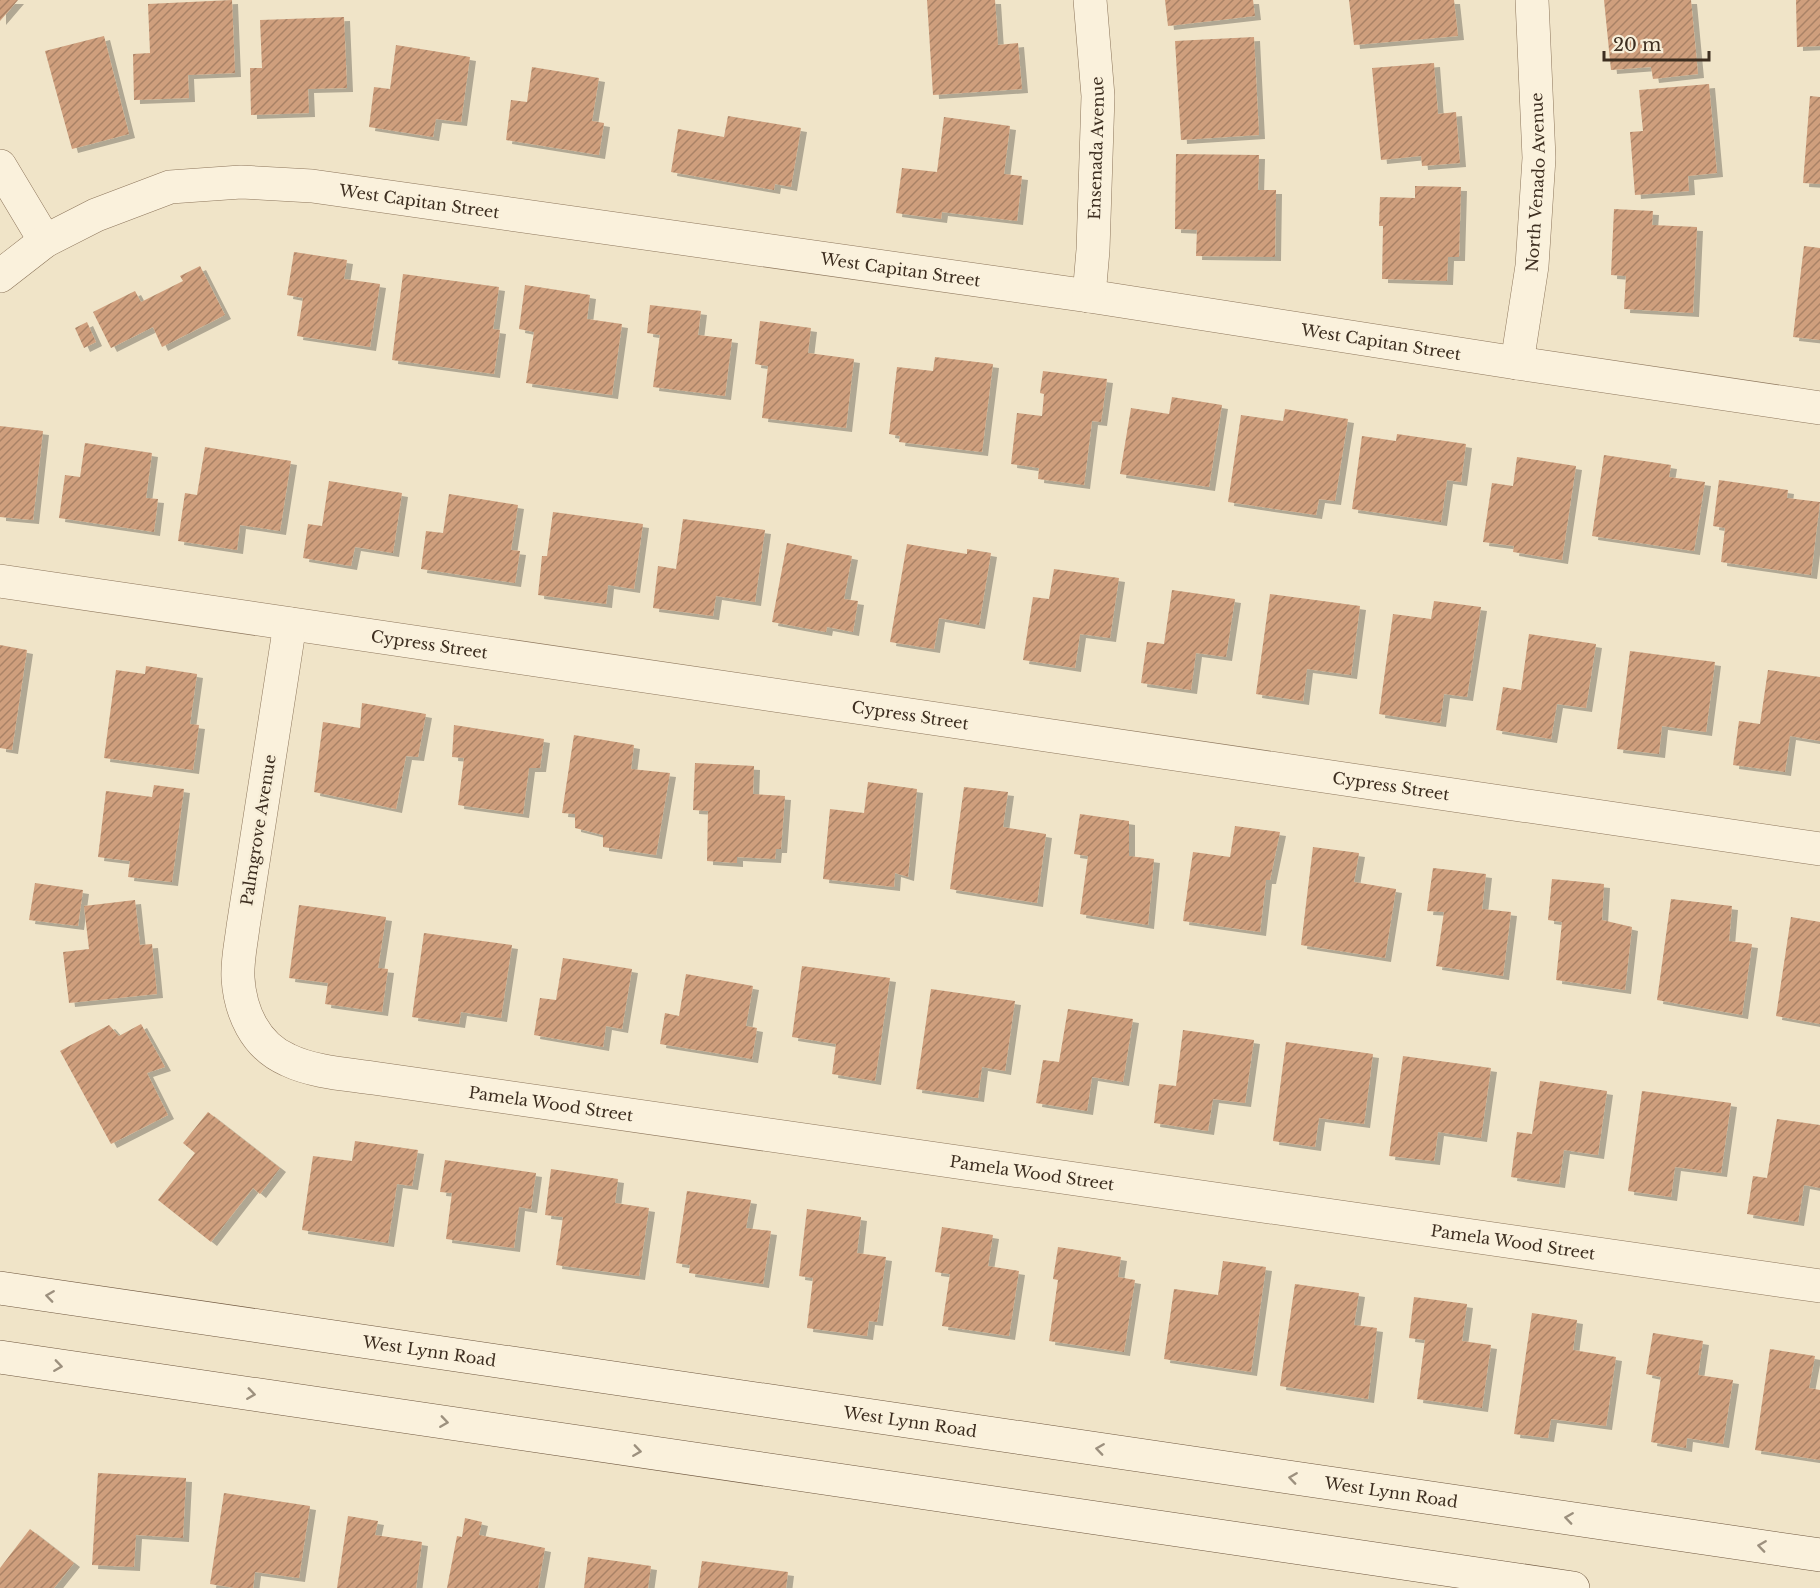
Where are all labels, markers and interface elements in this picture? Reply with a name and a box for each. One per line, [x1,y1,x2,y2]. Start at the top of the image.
scale bar [1604,24,1709,62]
text: 20 m [1613,34,1661,56]
street label: Ensenada Avenue [1084,76,1108,220]
street label: North Venado Avenue [1522,92,1549,273]
street label: West Capitan Street [337,180,501,222]
street label: West Capitan Street [818,248,982,291]
street label: West Capitan Street [1299,319,1462,364]
street label: Cypress Street [370,626,489,663]
street label: Cypress Street [850,697,970,734]
street label: Palmgrove Avenue [236,753,280,907]
street label: Cypress Street [1331,767,1451,804]
street label: Pamela Wood Street [467,1082,634,1125]
street label: Pamela Wood Street [948,1151,1116,1194]
street label: Pamela Wood Street [1429,1220,1597,1264]
one-way arrow [45,1290,55,1302]
street label: West Lynn Road [360,1331,498,1371]
one-way arrow [53,1359,62,1371]
one-way arrow [246,1388,255,1400]
street label: West Lynn Road [841,1402,978,1441]
one-way arrow [439,1416,448,1428]
one-way arrow [632,1444,641,1456]
one-way arrow [1096,1444,1105,1456]
one-way arrow [1289,1472,1298,1484]
street label: West Lynn Road [1322,1472,1459,1512]
one-way arrow [1565,1512,1575,1525]
one-way arrow [1758,1541,1767,1553]

